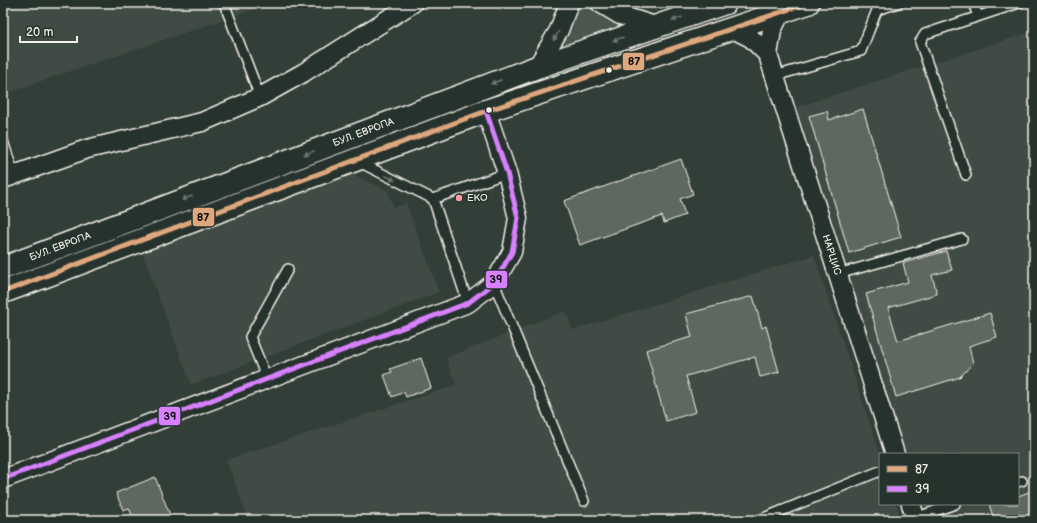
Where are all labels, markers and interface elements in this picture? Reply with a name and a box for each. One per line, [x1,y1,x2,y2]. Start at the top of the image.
one-way arrow [671,16,683,22]
scale bar [20,18,77,44]
text: 20 m [26,25,53,40]
one-way arrow [552,30,559,42]
one-way arrow [612,36,624,42]
line badge: 87 [622,52,645,71]
text: 87 [628,55,640,68]
unlabelled marker [604,65,614,75]
one-way arrow [489,80,501,86]
unlabelled marker [484,105,494,115]
street label: БУЛ. ЕВРОПА [331,115,396,149]
one-way arrow [302,150,314,156]
one-way arrow [385,175,396,181]
place label: EKO [467,192,488,204]
marker: EKO [454,193,464,203]
one-way arrow [180,196,192,202]
line badge: 87 [192,207,215,227]
text: 87 [197,211,209,224]
street label: БУЛ. ЕВРОПА [28,229,93,263]
street label: НАРЦИС [820,233,844,277]
line badge: 39 [485,270,508,289]
text: 39 [490,273,502,286]
line badge: 39 [158,406,181,426]
text: 39 [164,410,176,423]
legend [879,453,1019,505]
text: 87 [915,462,928,477]
text: 39 [915,482,929,497]

